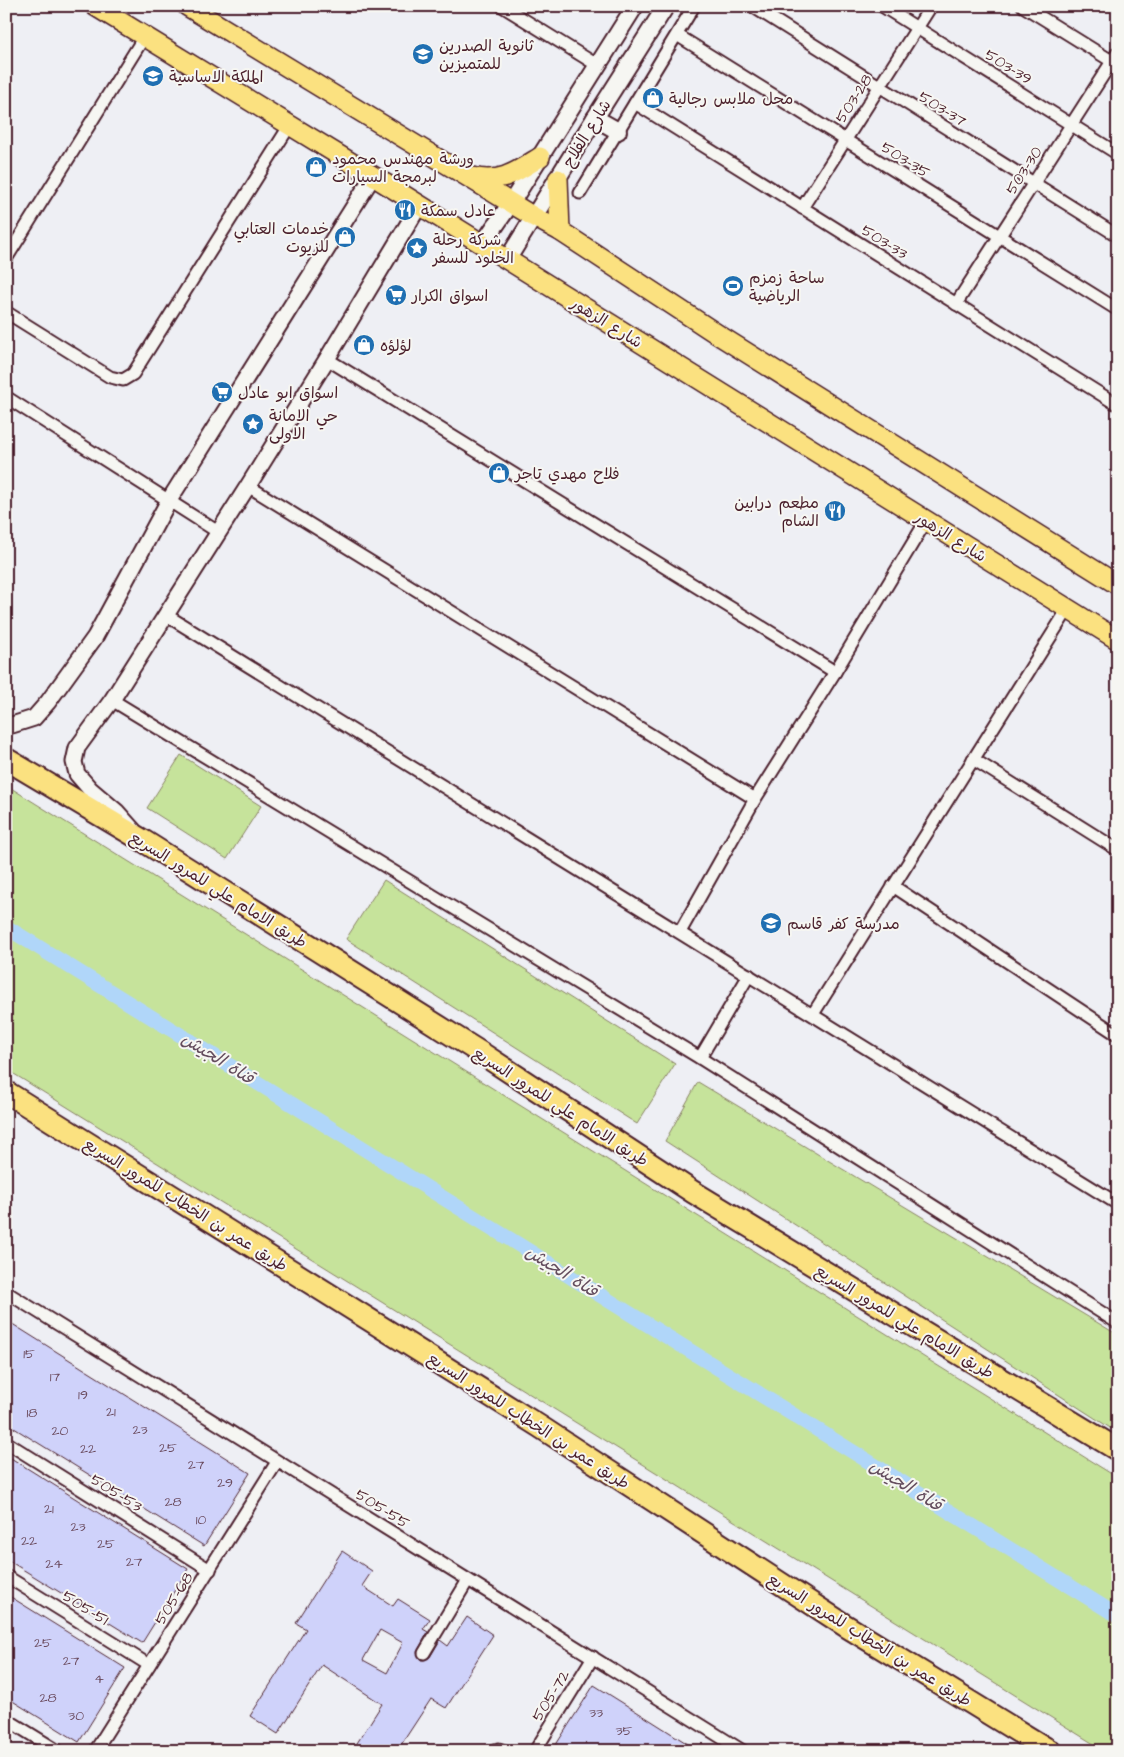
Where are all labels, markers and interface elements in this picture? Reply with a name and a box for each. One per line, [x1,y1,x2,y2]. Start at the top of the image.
place label: ثانوية الصدرين للمتميزين [439,35,535,75]
school or university icon: ثانوية الصدرين للمتميزين [411,42,435,66]
street label: 503-39 [981,44,1036,90]
school or university icon: الملكة الاساسية [141,64,165,88]
place label: الملكة الاساسية [169,66,264,88]
street label: 503-28 [830,70,878,127]
shop icon: محل ملابس رجالية [641,86,665,110]
street label: 503-37 [914,86,971,132]
place label: محل ملابس رجالية [669,88,793,110]
street label: شارع الفلاح [557,95,616,172]
street label: 503-35 [877,136,935,184]
street label: 503-30 [1000,142,1047,199]
place label: ورشة مهندس محمود لبرمجة السيارات [332,148,474,188]
shop icon: ورشة مهندس محمود لبرمجة السيارات [304,155,328,179]
restaurant icon: عادل سمكة [393,198,417,222]
place label: عادل سمكة [421,200,496,222]
place label: خدمات العتابي للزيوت [234,218,329,258]
street label: 503-33 [857,219,912,265]
shop icon: خدمات العتابي للزيوت [333,225,357,249]
place label: شركة رحلة الخلود للسفر [431,229,514,269]
place icon: شركة رحلة الخلود للسفر [405,236,429,260]
place label: ساحة زمزم الرياضية [749,267,825,307]
sports icon: ساحة زمزم الرياضية [721,274,745,298]
supermarket icon: اسواق الكرار [384,283,408,307]
place label: اسواق الكرار [410,285,488,307]
street label: شارع الزهور [566,292,646,353]
shop icon: لؤلؤه [352,333,376,357]
place label: لؤلؤه [380,335,411,357]
supermarket icon: اسواق ابو عادل [210,380,234,404]
place label: اسواق ابو عادل [238,382,338,404]
place label: حي الامانة الاولى [269,405,338,445]
place icon: حي الامانة الاولى [241,412,265,436]
shop icon: فلاح مهدي تاجر [487,461,511,485]
place label: فلاح مهدي تاجر [513,463,620,485]
place label: مطعم درابين الشام [734,492,819,533]
restaurant icon: مطعم درابين الشام [823,499,847,523]
street label: شارع الزهور [910,506,990,567]
street label: طريق الامام علي للمرور السريع [124,826,311,956]
school or university icon: مدرسة كفر قاسم [759,911,783,935]
place label: مدرسة كفر قاسم [787,913,900,936]
water label: قناة الجيش [177,1026,260,1091]
street label: طريق الامام علي للمرور السريع [467,1042,652,1174]
street label: طريق عمر بن الخطاب للمرور السريع [79,1133,292,1277]
water label: قناة الجيش [521,1239,604,1304]
street label: طريق الامام علي للمرور السريع [809,1260,998,1387]
house number: 15 [23,1344,35,1364]
street label: طريق عمر بن الخطاب للمرور السريع [423,1347,634,1495]
house number: 17 [50,1367,61,1387]
house number: 19 [78,1385,88,1405]
house number: 21 [106,1402,116,1422]
house number: 18 [27,1403,37,1423]
house number: 23 [132,1420,148,1440]
house number: 20 [52,1421,69,1441]
house number: 25 [159,1438,177,1458]
house number: 22 [80,1439,96,1459]
water label: قناة الجيش [865,1453,948,1518]
house number: 27 [188,1455,205,1475]
street label: 505-53 [86,1468,147,1517]
house number: 29 [217,1473,233,1493]
street label: 505-55 [351,1484,414,1535]
house number: 28 [164,1492,182,1512]
house number: 21 [44,1499,54,1519]
house number: 10 [196,1510,206,1530]
house number: 23 [70,1517,86,1537]
house number: 22 [21,1531,37,1551]
house number: 25 [97,1534,115,1554]
house number: 27 [126,1552,143,1572]
house number: 24 [45,1554,63,1574]
street label: 505-68 [149,1568,199,1629]
street label: طريق عمر بن الخطاب للمرور السريع [763,1568,976,1712]
street label: 505-51 [58,1585,113,1631]
house number: 25 [34,1633,52,1653]
house number: 27 [63,1651,80,1671]
street label: 505-72 [526,1666,575,1725]
house number: 4 [94,1669,104,1689]
house number: 28 [39,1688,57,1708]
house number: 33 [589,1703,603,1723]
house number: 30 [68,1706,84,1726]
house number: 35 [615,1721,633,1741]

